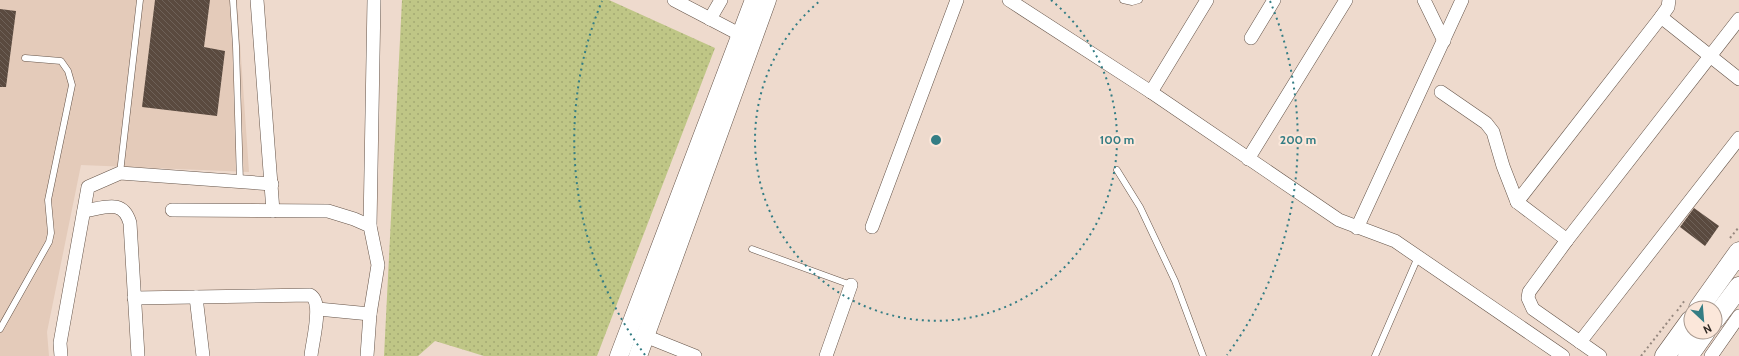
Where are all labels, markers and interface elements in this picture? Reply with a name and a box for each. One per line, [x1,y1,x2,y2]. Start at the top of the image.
text: 100 m [1100,132,1134,147]
text: 200 m [1280,132,1316,147]
centre of rings [929,133,943,147]
north arrow [1683,300,1723,340]
text: N [1701,321,1714,337]

